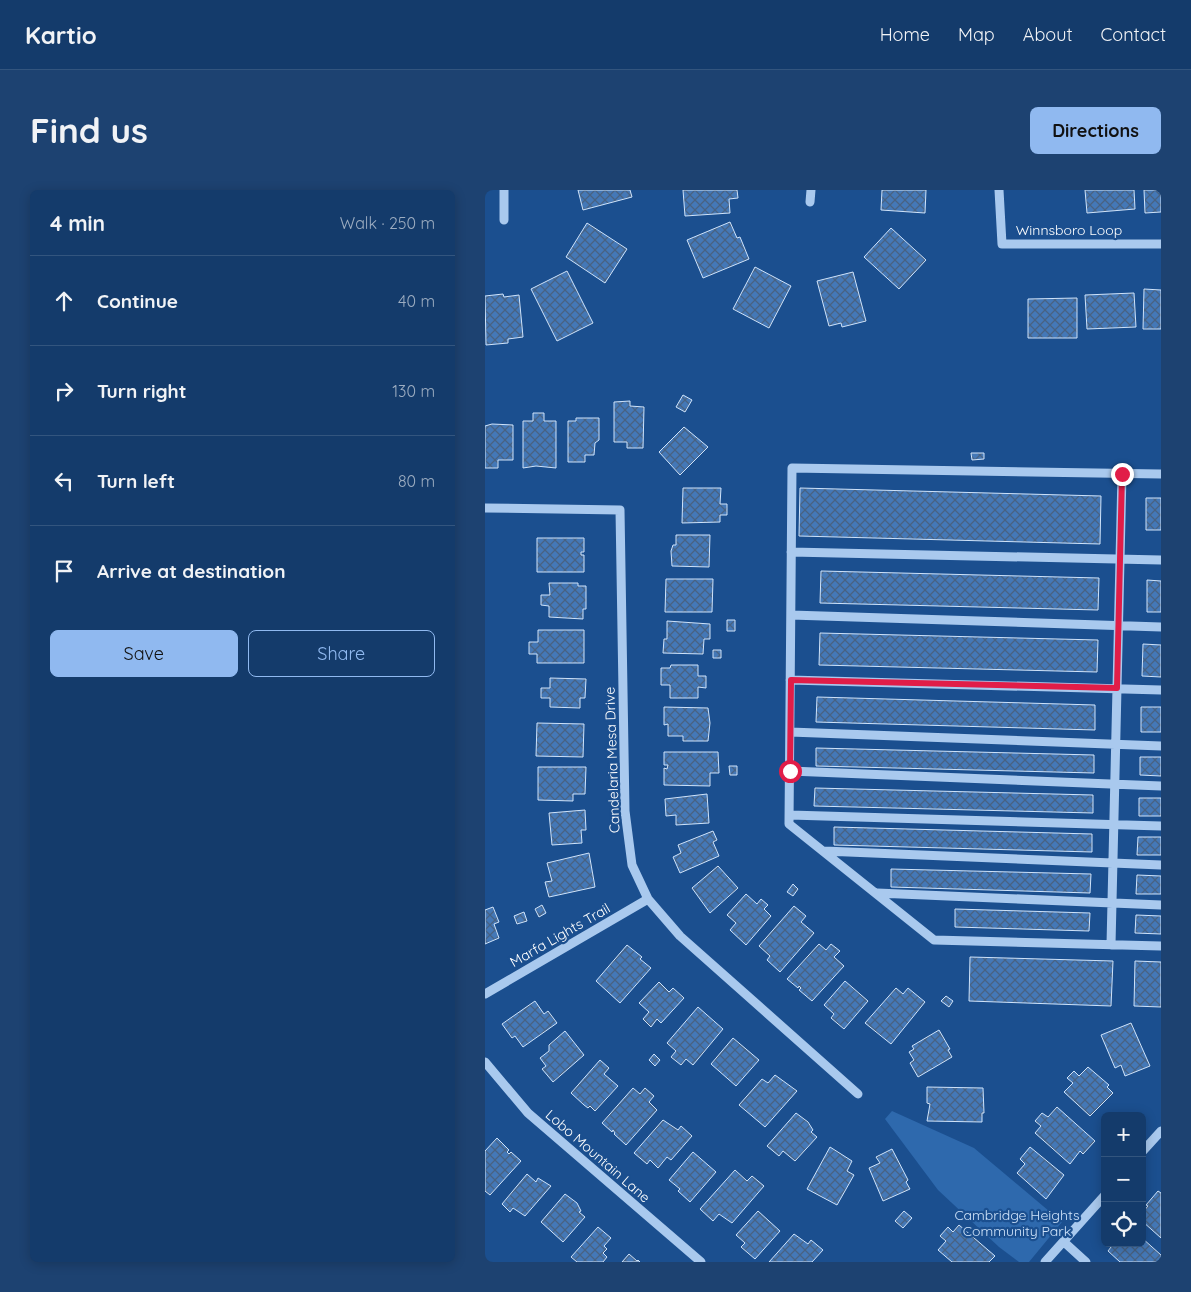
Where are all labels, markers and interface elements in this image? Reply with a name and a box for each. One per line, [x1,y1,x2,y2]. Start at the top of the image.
text: Kartio [25,20,97,50]
text: Home [880,23,930,46]
text: Map [958,23,995,46]
text: About [1023,23,1073,46]
text: Contact [1101,23,1166,46]
button: Directions [1030,107,1161,154]
text: Find us [30,108,148,152]
text: 4 min [50,210,105,236]
text: Walk · 250 m [340,213,435,233]
street label: Winnsboro Loop [1016,221,1122,239]
icon: ahead [50,287,78,315]
text: Continue [97,289,178,313]
text: 40 m [398,291,435,311]
icon: right [50,377,78,405]
text: Turn right [97,379,186,403]
text: 130 m [392,381,435,401]
route end [1111,463,1134,486]
icon: left [50,467,78,495]
text: Turn left [97,469,175,493]
text: 80 m [398,471,435,491]
icon: arrive [50,557,78,585]
text: Arrive at destination [97,559,286,583]
button: Save [50,630,238,677]
button: Share [248,630,435,677]
street label: Candelaria Mesa Drive [600,686,624,834]
route start [779,760,802,783]
street label: Marfa Lights Trail [507,899,613,971]
street label: Lobo Mountain Lane [542,1106,654,1206]
map controls [1101,1112,1146,1247]
button: + [1101,1112,1146,1157]
button: − [1101,1157,1146,1202]
button: locate [1101,1202,1146,1247]
park label: Cambridge Heights Community Park [954,1206,1080,1240]

